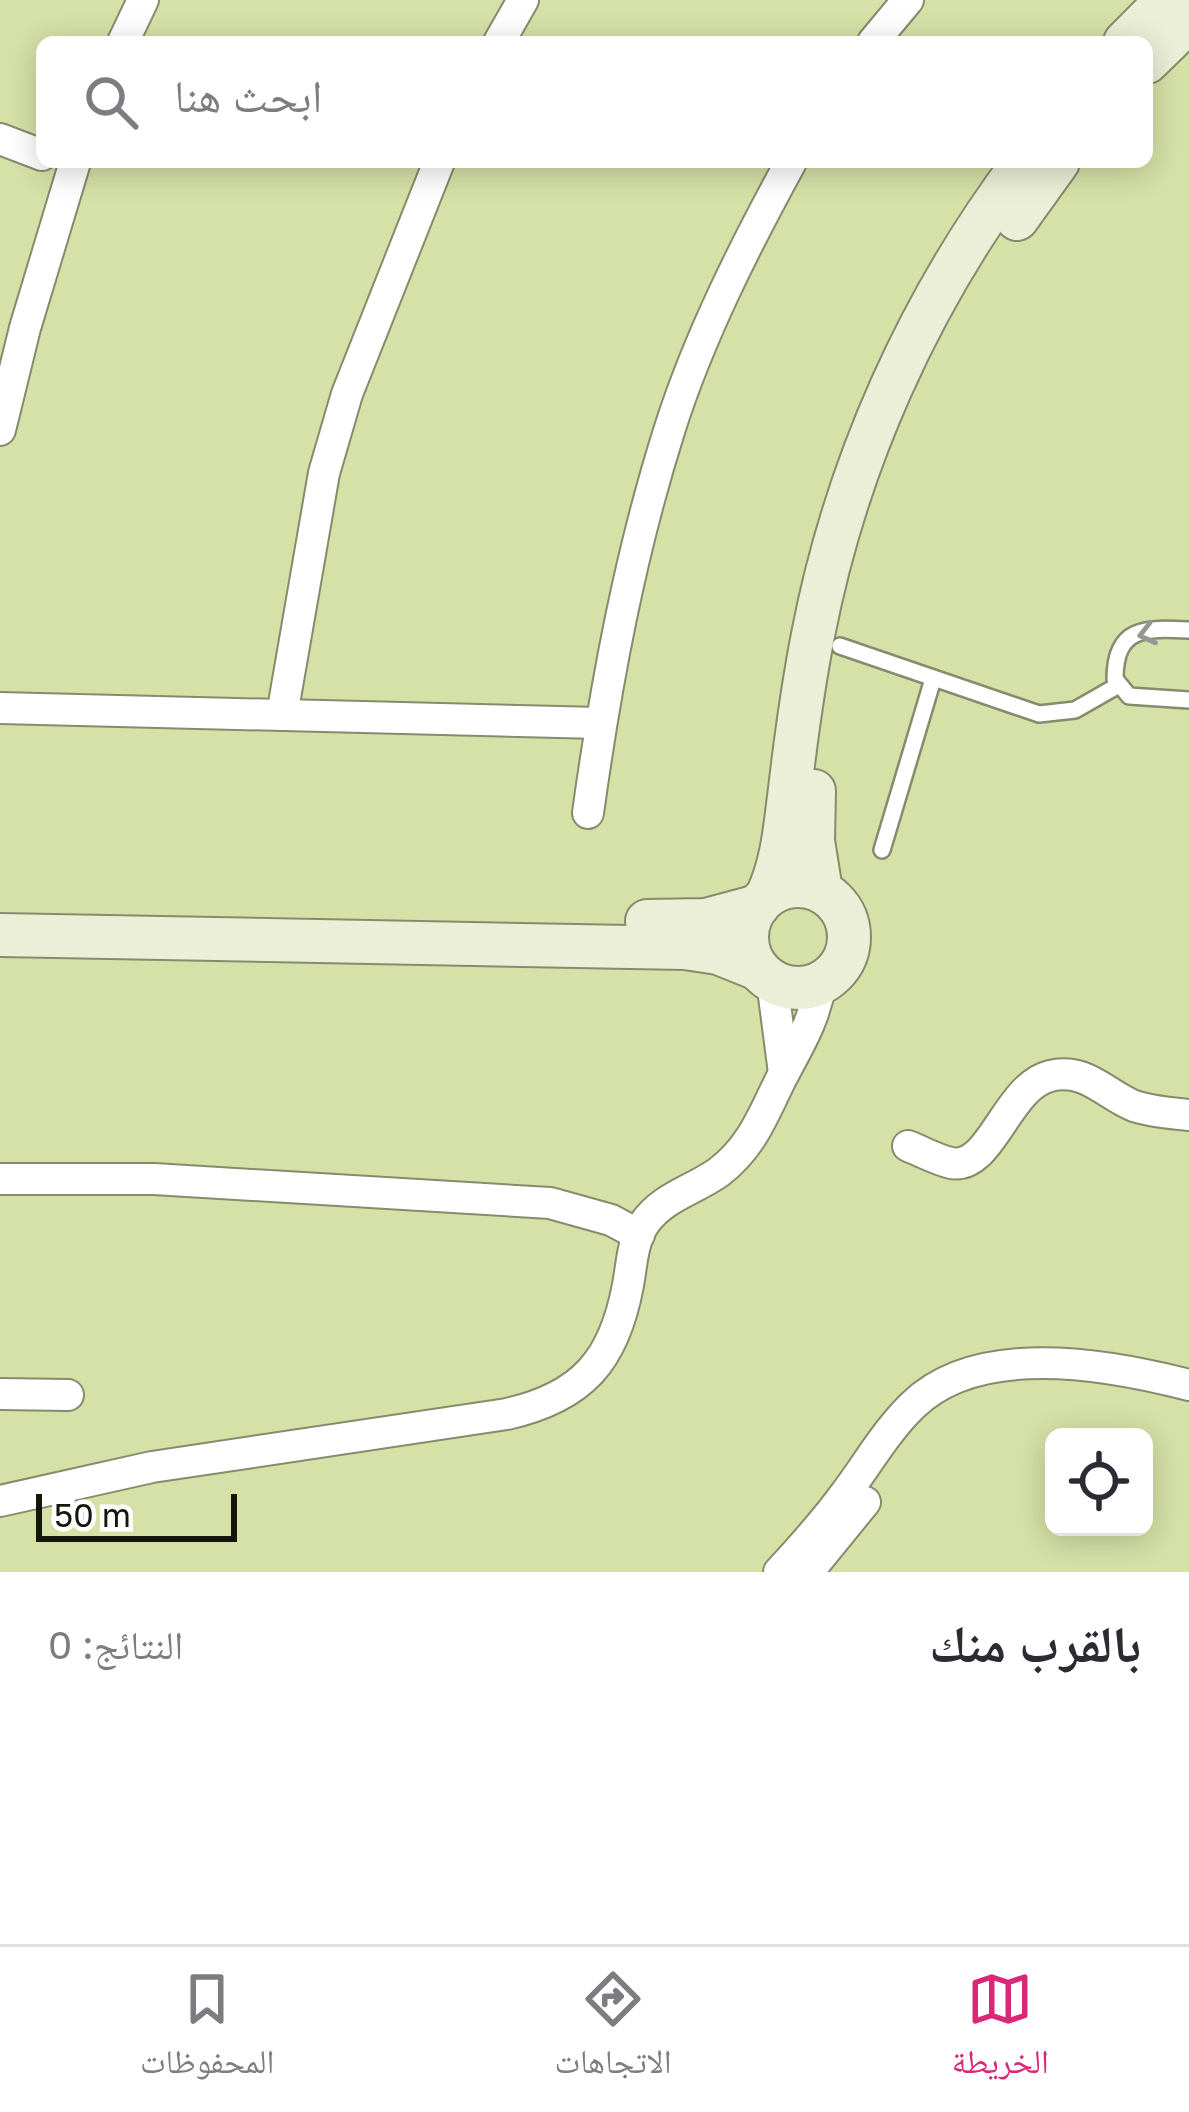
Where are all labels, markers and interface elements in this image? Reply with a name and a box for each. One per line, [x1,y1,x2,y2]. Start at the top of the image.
search box [36,36,1153,168]
text: ابحث هنا [174,68,322,122]
icon: search [78,69,144,135]
one-way arrow [1137,620,1158,645]
map controls [1045,1428,1153,1536]
button: locate [1045,1428,1153,1536]
scale bar [36,1488,237,1541]
text: 50 m [54,1495,131,1534]
text: بالقرب منك [929,1612,1141,1673]
text: النتائج: 0 [48,1621,183,1668]
tab: المحفوظات [140,1966,274,2094]
tab: الاتجاهات [554,1966,672,2094]
tab: الخريطة [952,1966,1049,2094]

